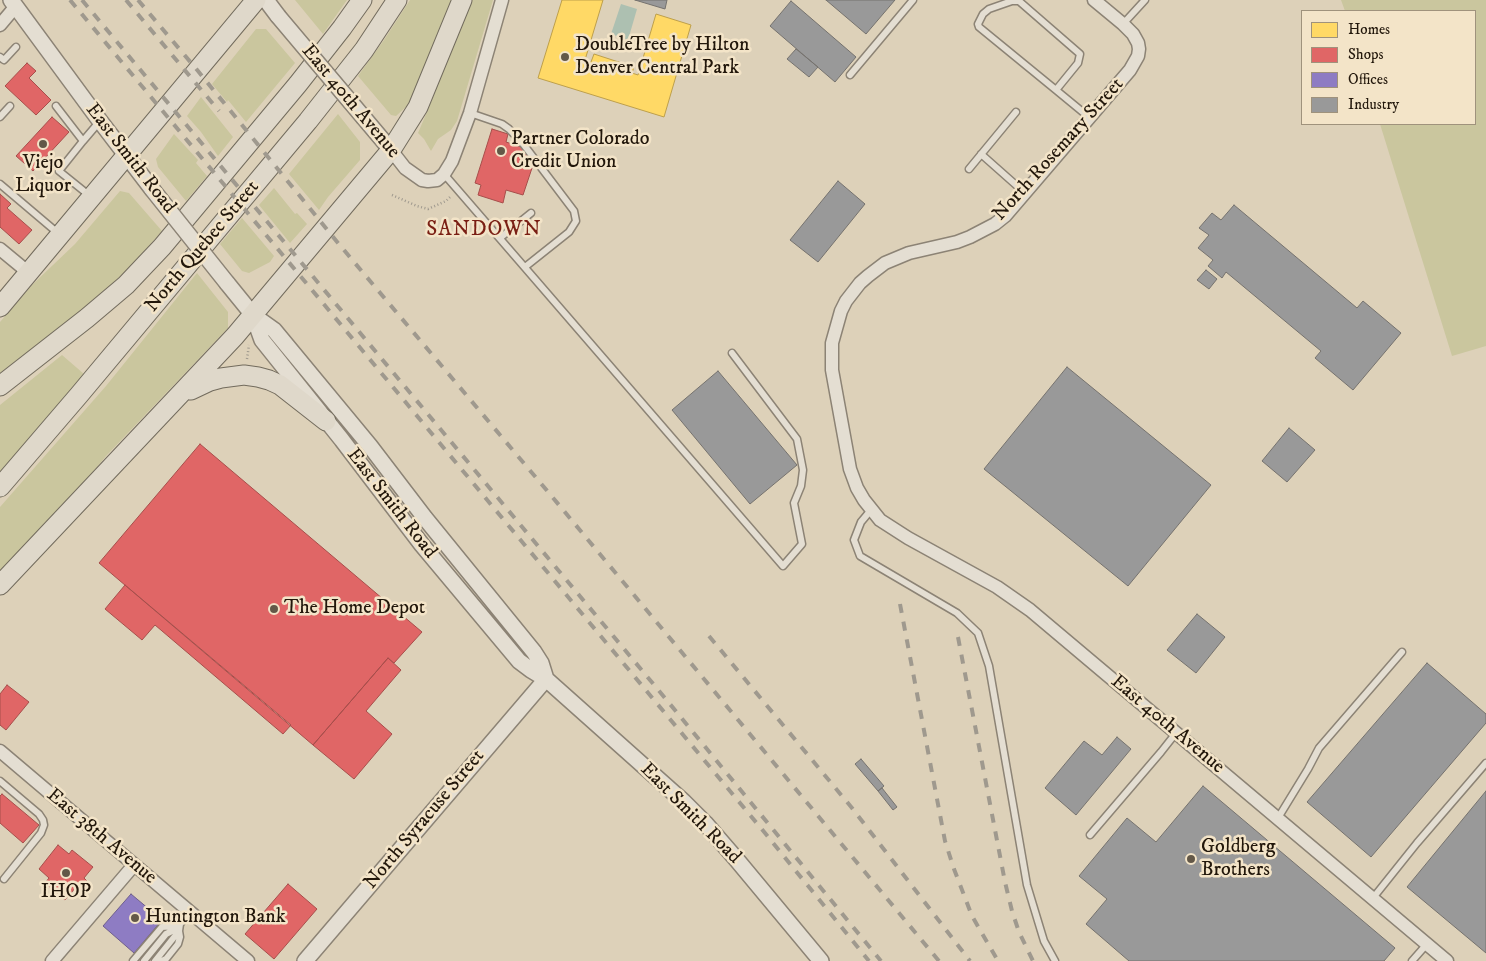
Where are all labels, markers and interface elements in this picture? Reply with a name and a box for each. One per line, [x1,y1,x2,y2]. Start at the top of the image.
legend [1301,10,1476,125]
text: Homes [1348,20,1390,39]
place label: DoubleTree by Hilton Denver Central Park [575,34,749,81]
street label: East 40th Avenue [295,40,405,164]
text: Shops [1348,45,1384,64]
marker: DoubleTree by Hilton Denver Central Park [559,51,571,63]
text: Offices [1348,70,1388,89]
street label: North Rosemary Street [988,74,1130,226]
text: Industry [1348,95,1399,114]
street label: East Smith Road [80,99,180,219]
place label: Partner Colorado Credit Union [511,128,650,175]
marker: Viejo Liquor [37,138,49,150]
marker: Partner Colorado Credit Union [495,145,507,157]
place label: Viejo Liquor [15,152,71,199]
street label: North Quebec Street [141,176,265,318]
district label: SANDOWN [425,218,543,244]
street label: East Smith Road [341,444,441,564]
place label: The Home Depot [284,597,425,621]
marker: The Home Depot [268,603,280,615]
street label: East 40th Avenue [1105,670,1229,780]
street label: North Syracuse Street [360,745,490,895]
street label: East Smith Road [634,758,746,870]
street label: East 38th Avenue [41,784,161,890]
place label: Goldberg Brothers [1201,836,1275,883]
marker: Goldberg Brothers [1185,853,1197,865]
marker: IHOP [60,867,72,879]
place label: IHOP [41,881,91,905]
place label: Huntington Bank [145,906,286,930]
marker: Huntington Bank [129,912,141,924]

